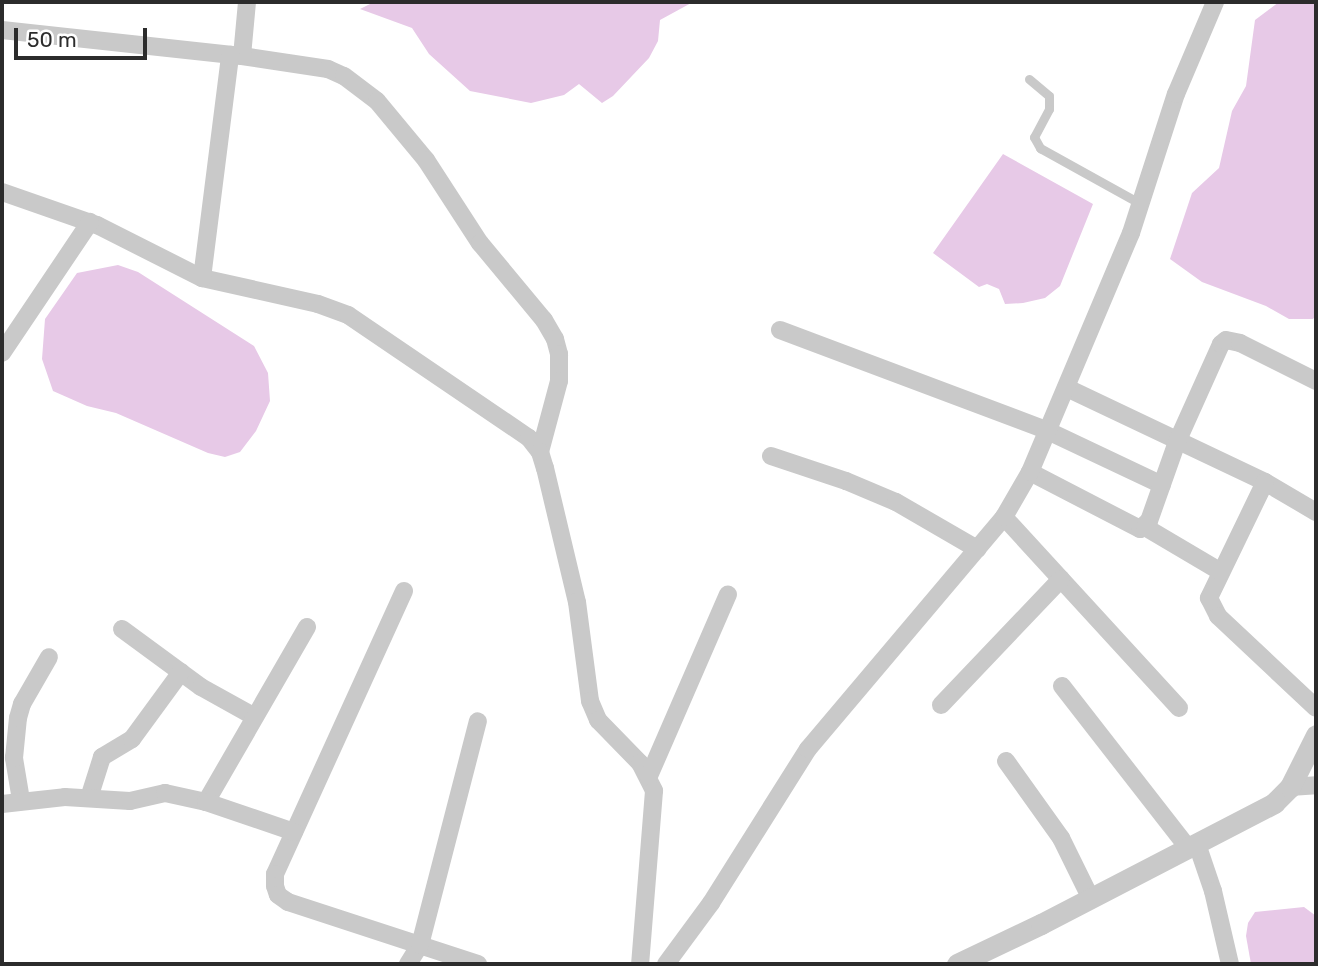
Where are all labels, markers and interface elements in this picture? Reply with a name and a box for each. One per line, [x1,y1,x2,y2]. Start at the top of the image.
scale bar [18,14,150,58]
text: 50 m [27,27,77,52]

